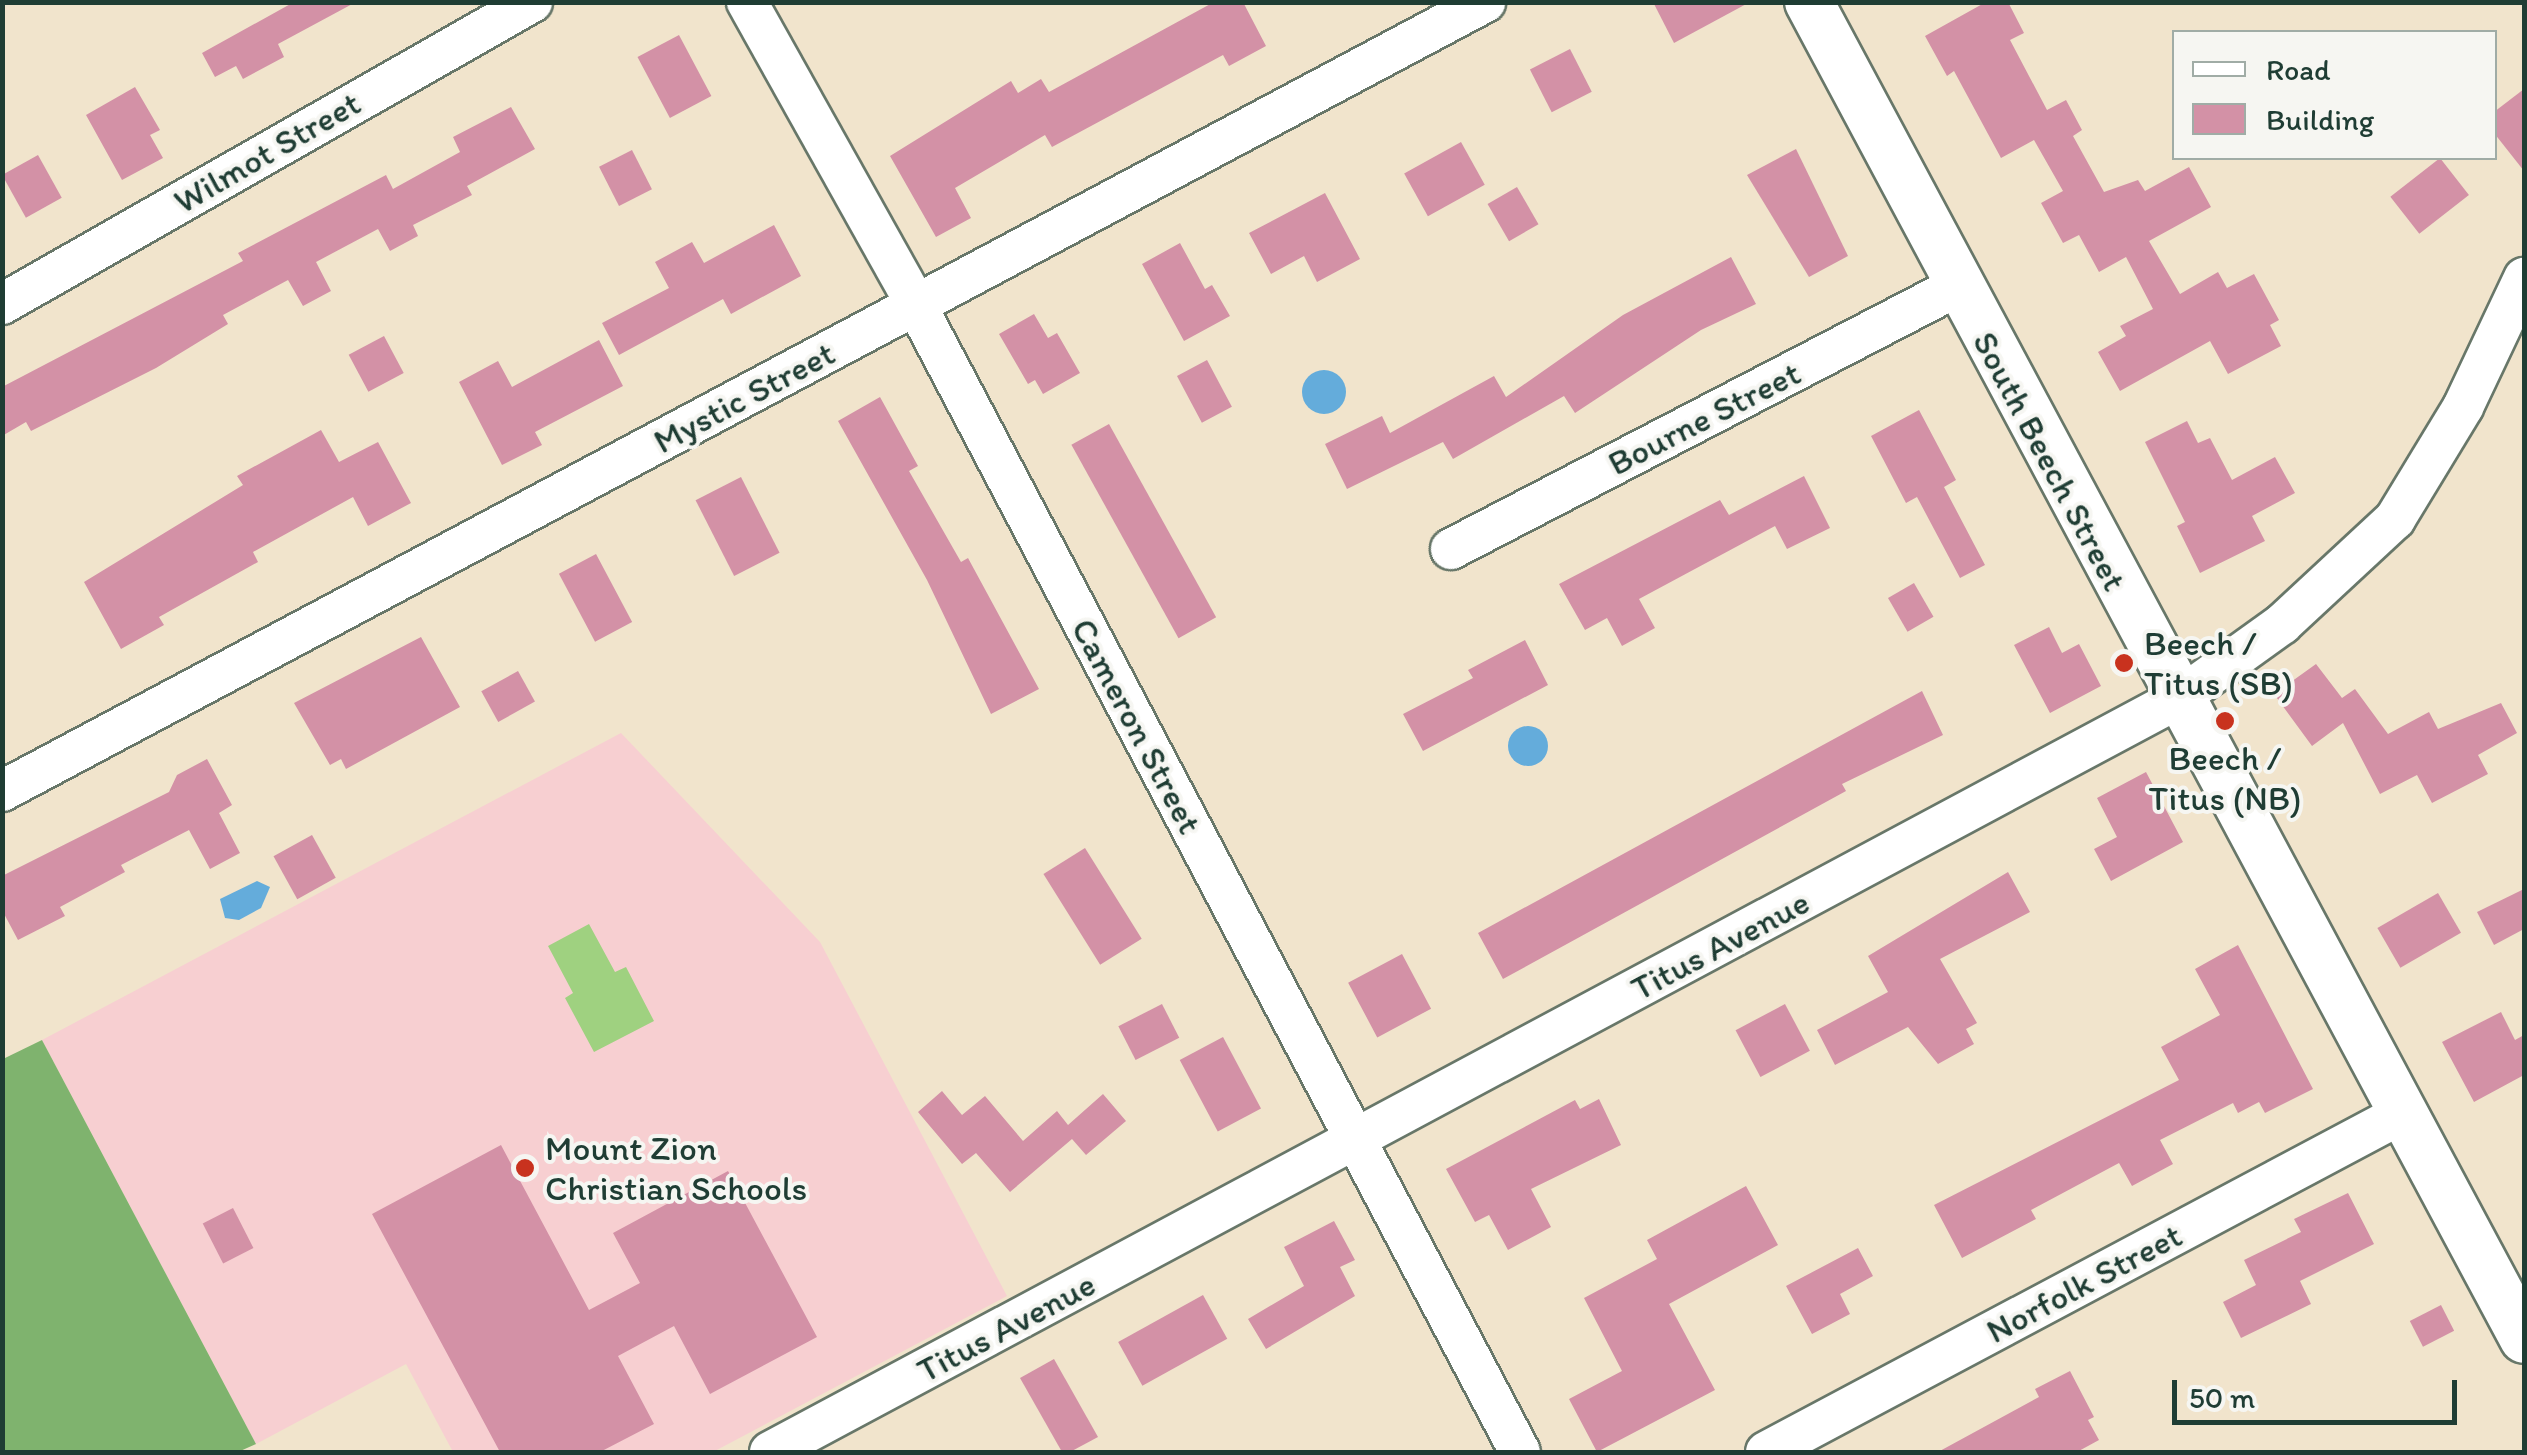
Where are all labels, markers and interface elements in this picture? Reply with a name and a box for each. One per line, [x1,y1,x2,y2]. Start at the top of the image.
legend [2172,30,2497,160]
text: Road [2266,51,2331,88]
street label: Wilmot Street [166,82,368,222]
text: Building [2266,101,2374,138]
street label: South Beech Street [1964,325,2136,597]
street label: Mystic Street [647,332,841,462]
street label: Bourne Street [1601,352,1807,484]
street label: Cameron Street [1063,611,1211,841]
place label: Beech / Titus (SB) [2144,622,2293,704]
marker: Beech / Titus (SB) [2113,652,2135,674]
marker: Beech / Titus (NB) [2214,710,2236,732]
place label: Beech / Titus (NB) [2149,737,2301,819]
street label: Titus Avenue [1625,881,1815,1009]
place label: Mount Zion Christian Schools [545,1127,806,1209]
marker: Mount Zion Christian Schools [514,1157,536,1179]
street label: Norfolk Street [1979,1214,2189,1352]
street label: Titus Avenue [911,1263,1101,1391]
scale bar [2177,1360,2462,1422]
text: 50 m [2189,1379,2255,1416]

